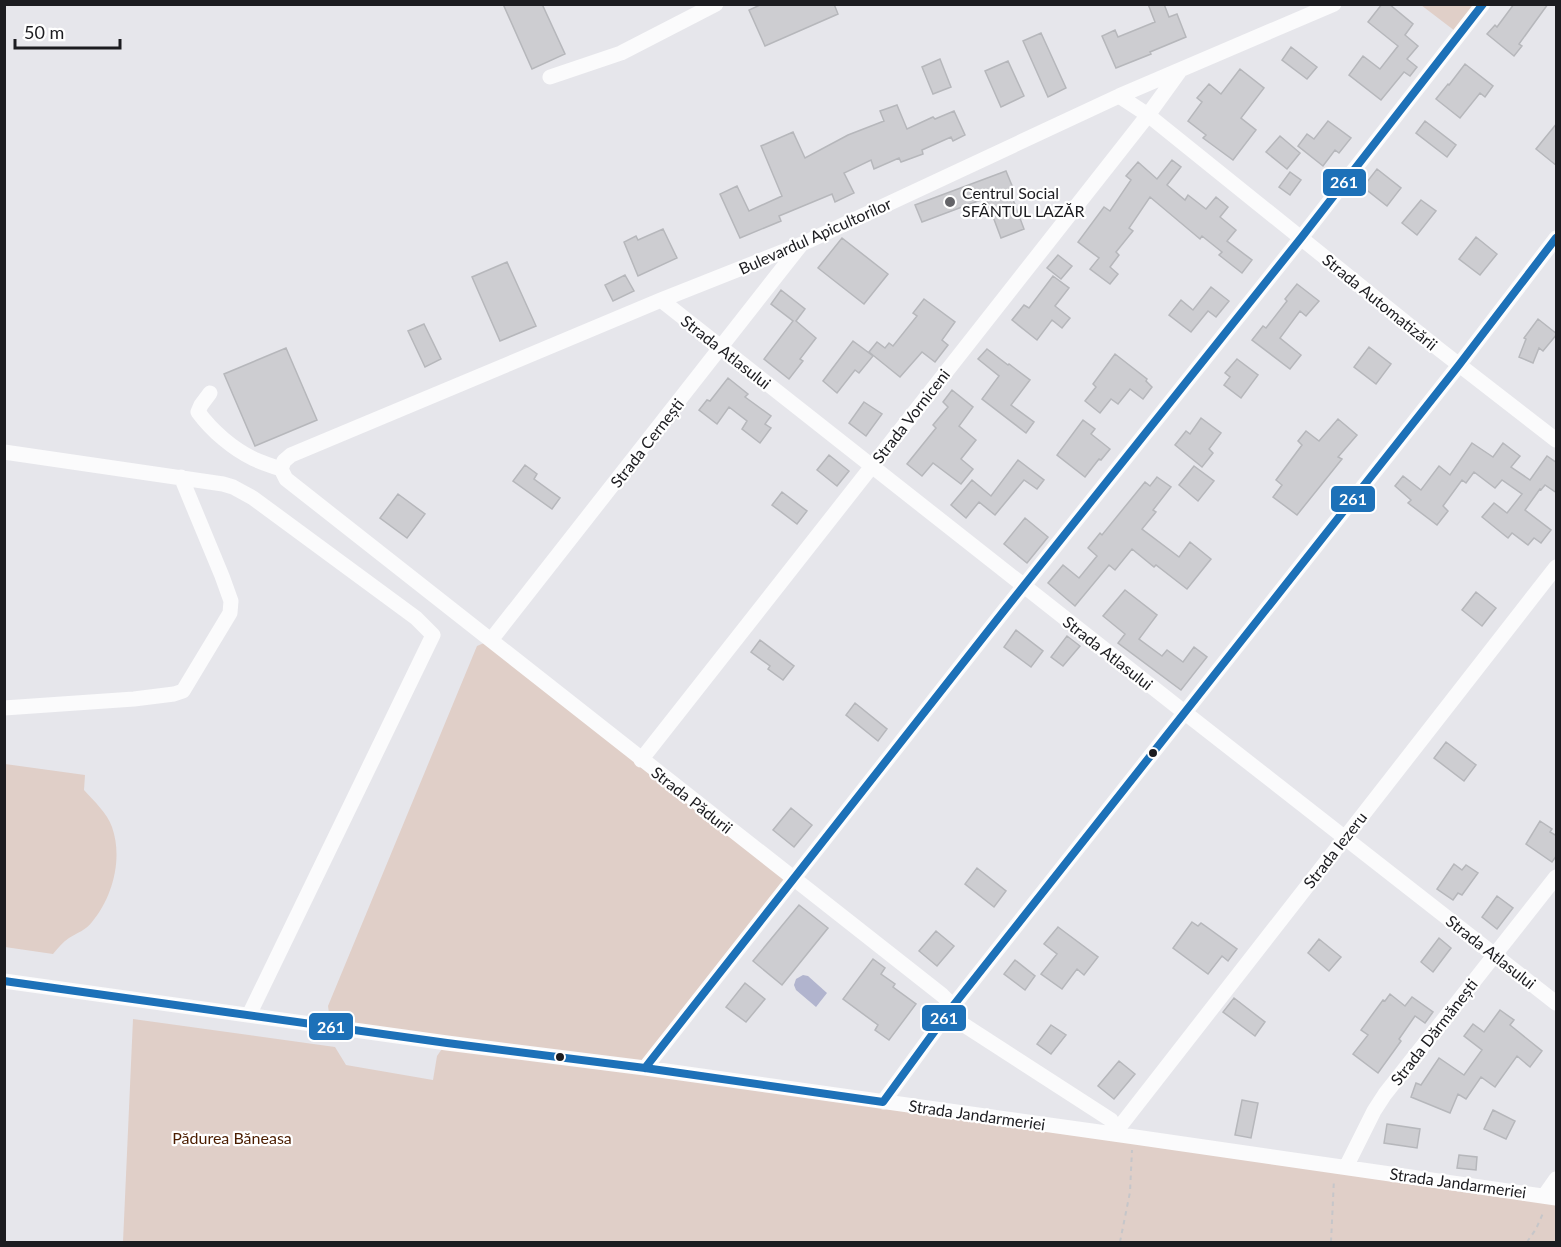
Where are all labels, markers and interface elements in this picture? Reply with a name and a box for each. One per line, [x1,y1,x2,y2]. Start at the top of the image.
scale bar [15,12,120,50]
text: 50 m [24,21,64,43]
line badge: 261 [1322,168,1367,197]
text: 261 [1330,172,1358,191]
place label: Centrul Social SFÂNTUL LAZĂR [962,183,1084,220]
street label: Bulevardul Apicultorilor [736,193,894,278]
marker: Centrul Social SFÂNTUL LAZĂR [943,195,957,209]
street label: Strada Automatizării [1319,250,1441,354]
street label: Strada Atlasului [678,311,775,392]
street label: Strada Vorniceni [868,365,953,467]
street label: Strada Cernești [606,394,687,491]
line badge: 261 [1330,485,1376,513]
text: 261 [1339,489,1367,508]
street label: Strada Atlasului [1060,612,1157,693]
unlabelled marker [1147,747,1159,759]
street label: Strada Pădurii [648,762,737,837]
street label: Strada Iezeru [1299,808,1370,892]
street label: Strada Atlasului [1443,911,1540,992]
street label: Strada Dărmănești [1386,975,1481,1089]
line badge: 261 [921,1004,967,1032]
text: 261 [930,1008,958,1027]
line badge: 261 [308,1012,354,1041]
text: 261 [317,1017,345,1036]
unlabelled marker [554,1051,566,1063]
street label: Strada Jandarmeriei [907,1096,1047,1134]
park label: Pădurea Băneasa [172,1128,292,1147]
street label: Strada Jandarmeriei [1388,1164,1528,1202]

